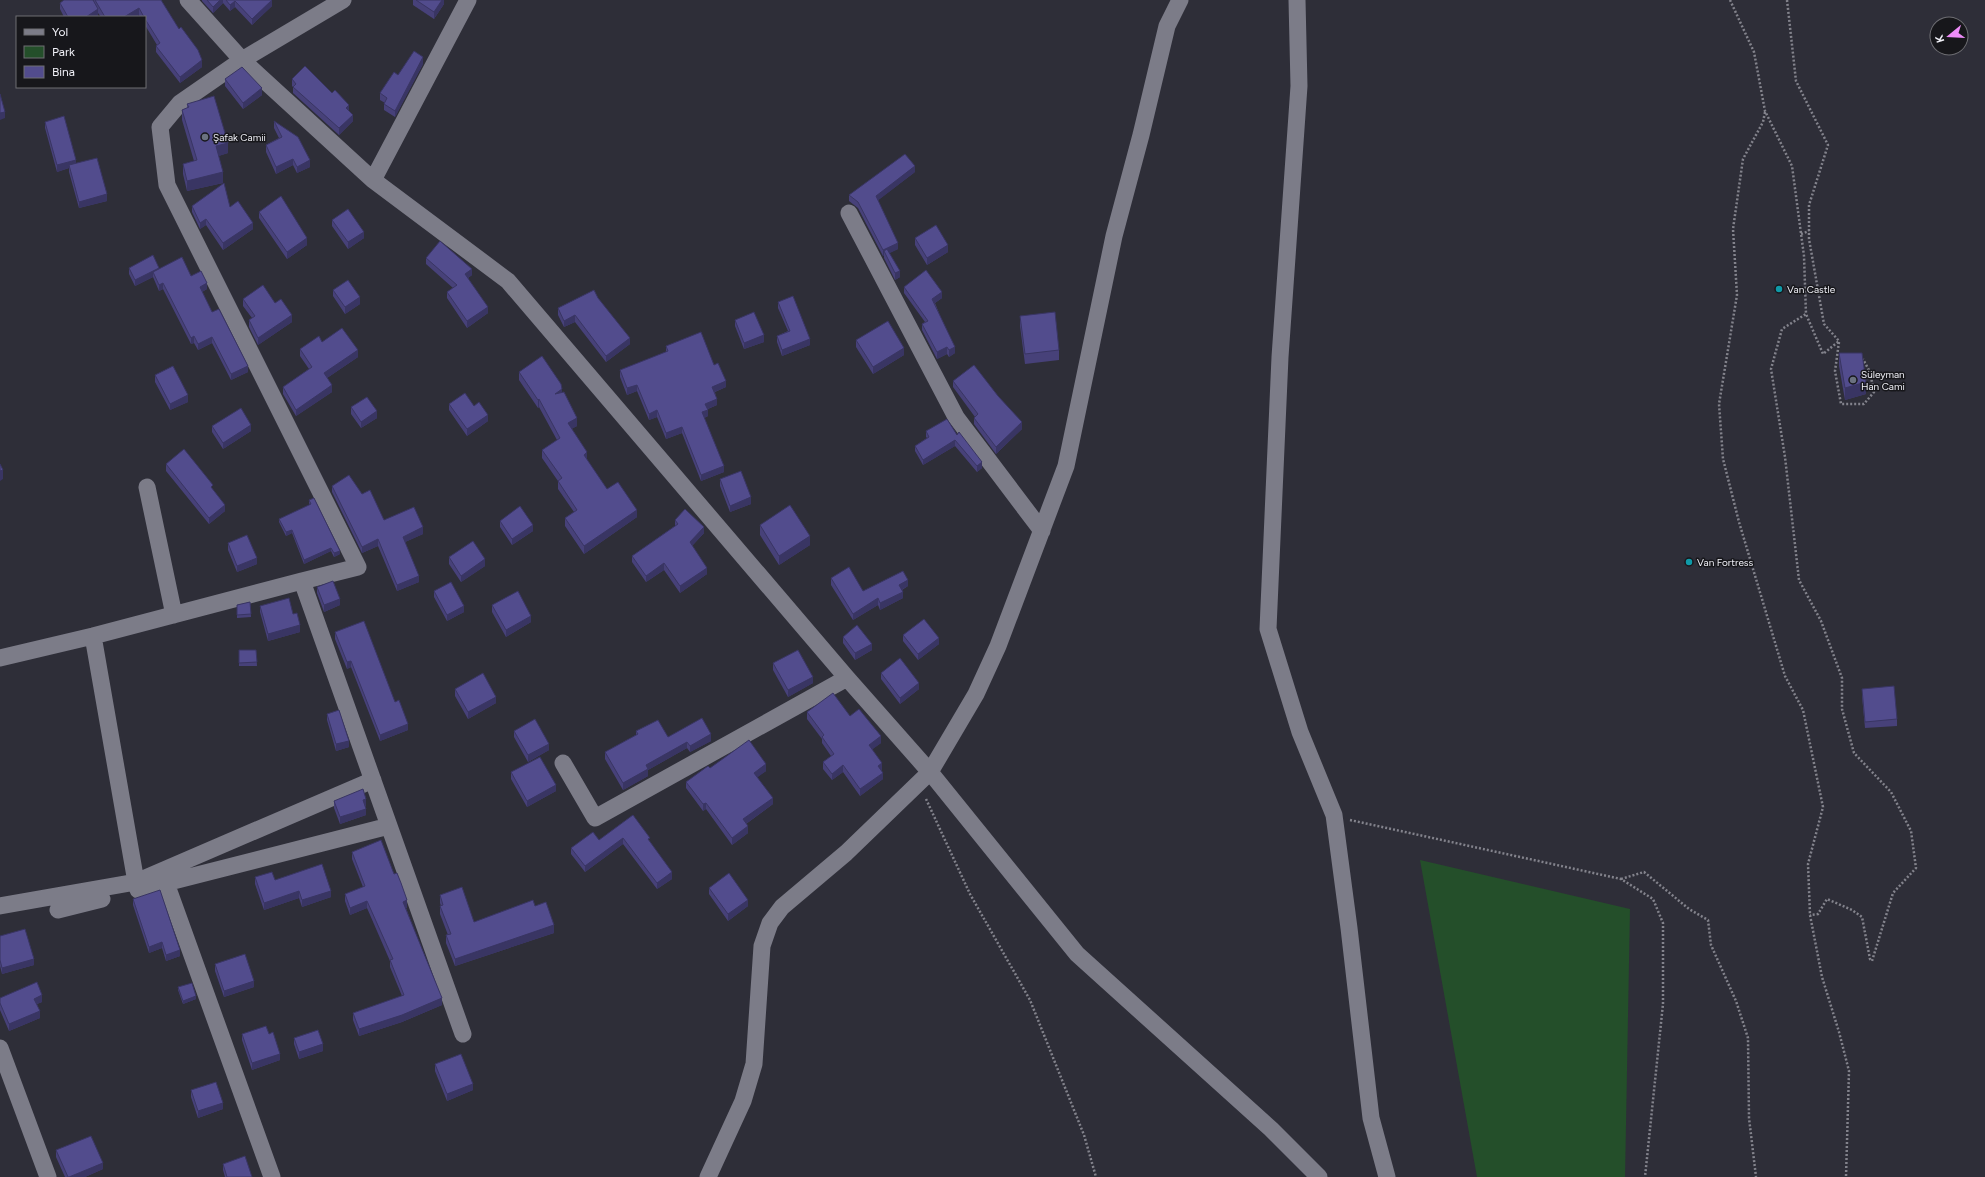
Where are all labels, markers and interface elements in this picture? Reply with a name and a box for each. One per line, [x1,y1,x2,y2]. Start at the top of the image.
legend [16,16,146,88]
north arrow [1929,16,1969,56]
text: Yol [52,25,68,39]
text: K [1932,33,1947,44]
text: Park [52,45,75,59]
text: Bina [52,65,75,79]
place label: Şafak Camii [213,131,266,144]
marker: Şafak Camii [200,132,210,142]
place label: Van Castle [1787,283,1836,296]
marker: Van Castle [1774,284,1784,294]
place label: Süleyman Han Cami [1861,368,1905,393]
marker: Süleyman Han Cami [1848,375,1858,385]
place label: Van Fortress [1697,556,1754,569]
marker: Van Fortress [1684,557,1694,567]

